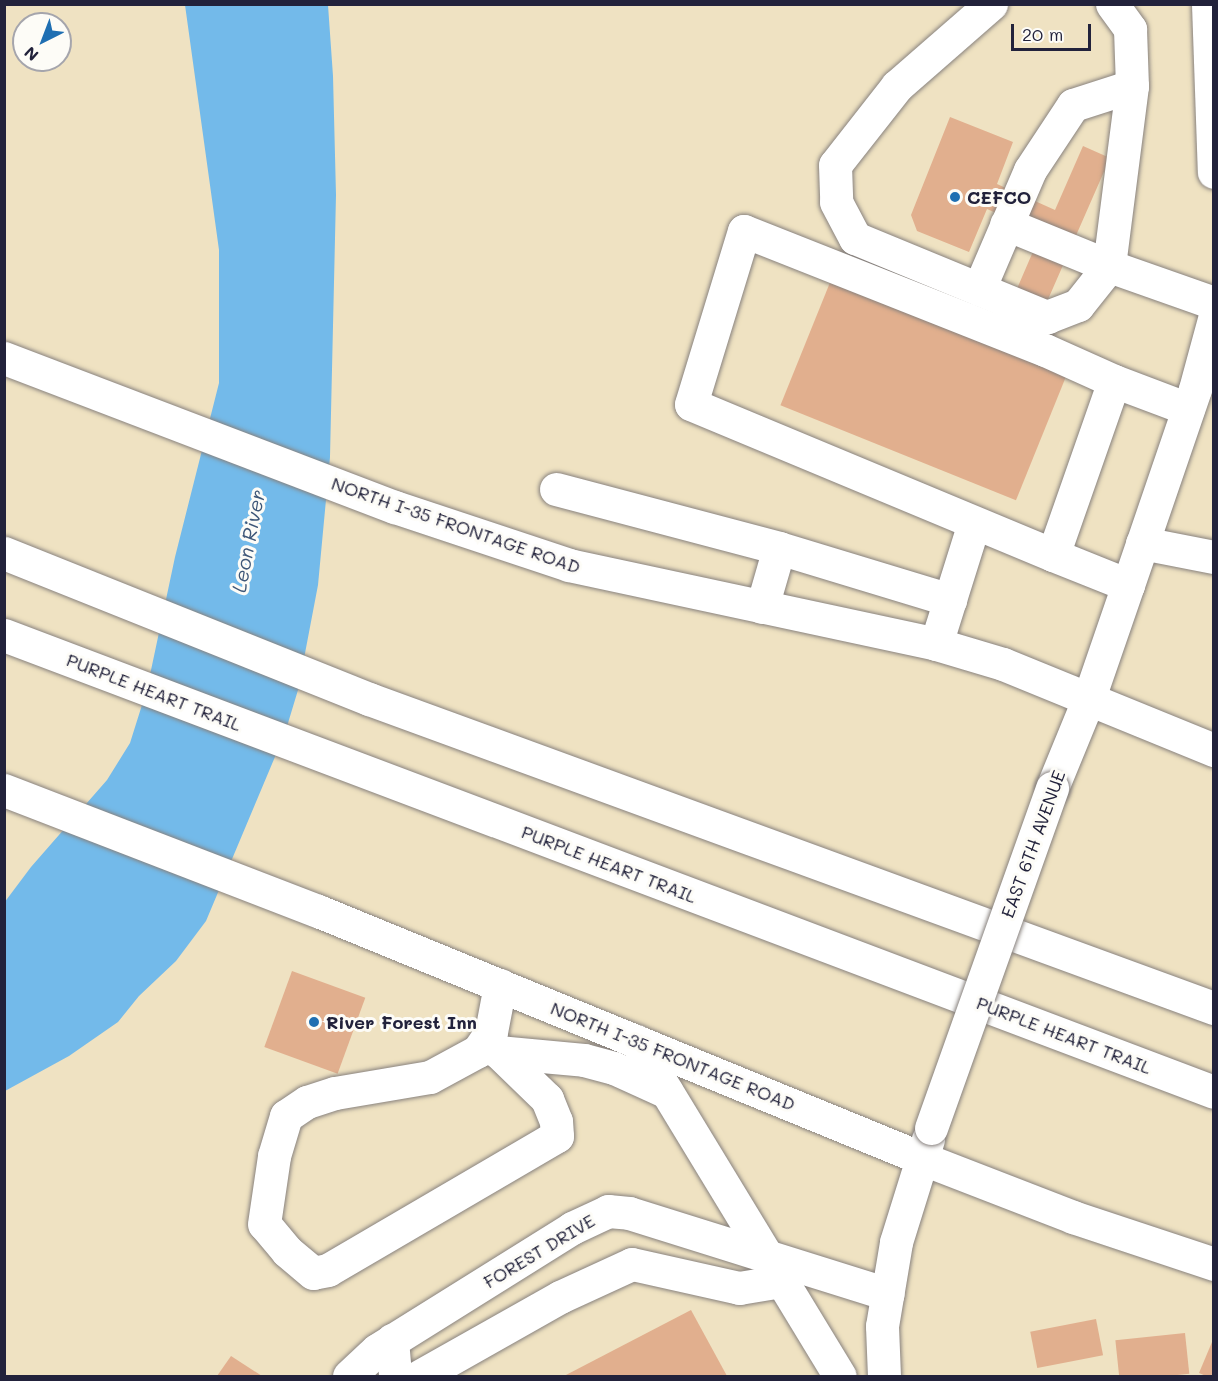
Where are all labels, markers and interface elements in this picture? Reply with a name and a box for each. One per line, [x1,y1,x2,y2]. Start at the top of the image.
north arrow [12,12,72,72]
scale bar [1014,12,1094,50]
text: 20 m [1022,22,1063,46]
text: N [19,42,43,66]
place label: CEFCO [967,186,1031,208]
marker: CEFCO [948,190,962,204]
street label: NORTH I-35 FRONTAGE ROAD [329,472,583,578]
water label: Leon River [226,488,270,594]
street label: PURPLE HEART TRAIL [64,649,244,735]
street label: EAST 6TH AVENUE [996,767,1070,921]
street label: PURPLE HEART TRAIL [519,821,699,907]
street label: PURPLE HEART TRAIL [974,992,1154,1078]
street label: NORTH I-35 FRONTAGE ROAD [548,997,798,1115]
place label: River Forest Inn [326,1011,477,1033]
marker: River Forest Inn [307,1015,321,1029]
street label: FOREST DRIVE [480,1209,598,1293]

